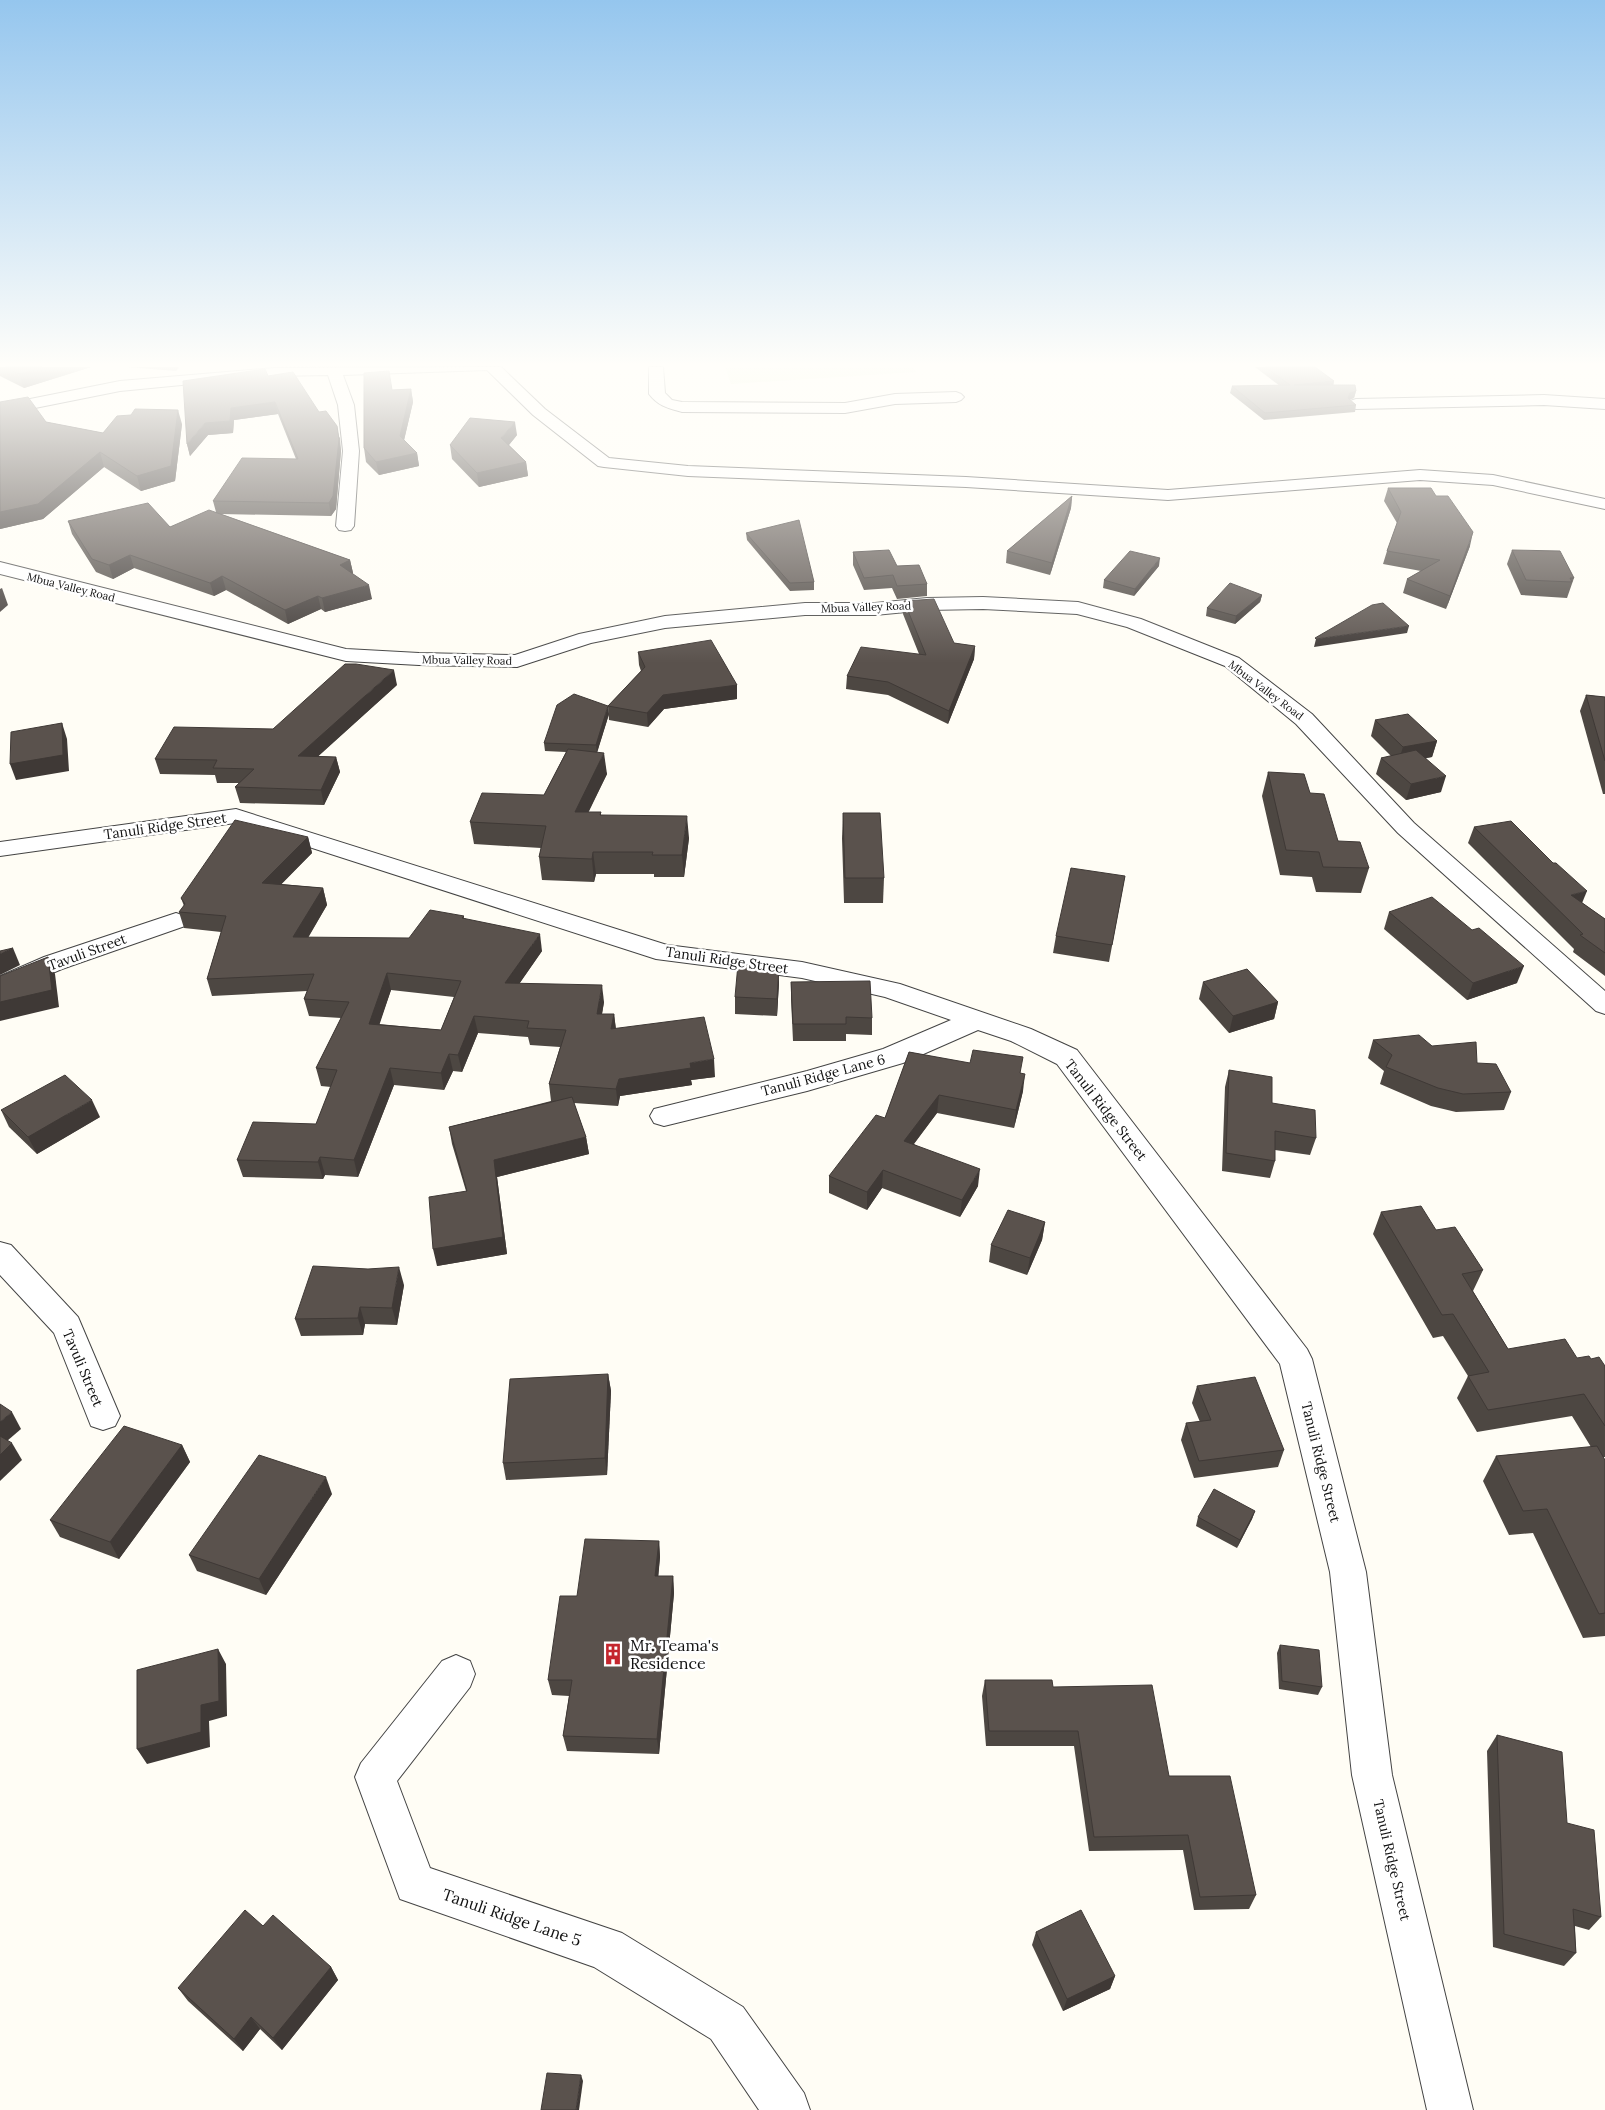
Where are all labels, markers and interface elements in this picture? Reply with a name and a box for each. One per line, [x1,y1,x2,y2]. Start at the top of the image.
street label: Mbua Valley Road [25,569,117,605]
street label: Mbua Valley Road [821,598,912,616]
street label: Mbua Valley Road [422,652,513,668]
street label: Mbua Valley Road [1226,657,1307,723]
street label: Tanuli Ridge Street [102,808,228,844]
street label: Tavuli Street [45,929,129,975]
street label: Tanuli Ridge Street [664,942,790,978]
street label: Tanuli Ridge Lane 6 [759,1050,887,1100]
street label: Tanuli Ridge Street [1061,1056,1152,1165]
street label: Tavuli Street [59,1327,108,1410]
street label: Tanuli Ridge Street [1297,1400,1345,1525]
place label: Mr. Teama's Residence [630,1635,719,1673]
building icon: Mr. Teama's Residence [600,1641,626,1667]
street label: Tanuli Ridge Street [1369,1798,1415,1923]
street label: Tanuli Ridge Lane 5 [440,1884,584,1950]

